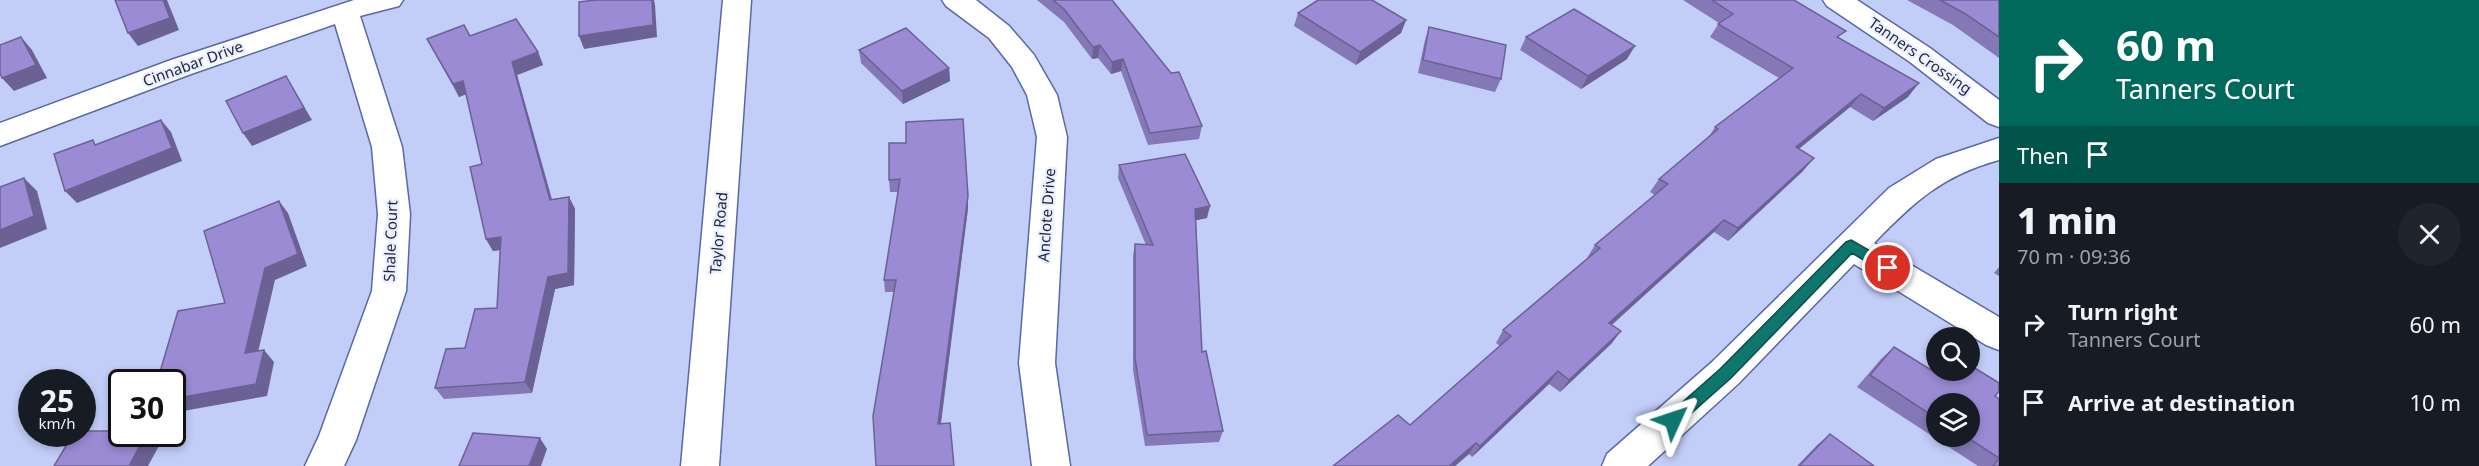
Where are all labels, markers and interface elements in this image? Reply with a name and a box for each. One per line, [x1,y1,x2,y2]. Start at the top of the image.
street label: Tanners Crossing [1865,12,1976,98]
text: 60 m [2116,16,2216,73]
icon: right [2017,24,2095,102]
street label: Cinnabar Drive [140,36,245,90]
text: Tanners Court [2116,70,2295,107]
icon: arrive [2081,138,2114,171]
text: Then [2017,140,2069,170]
street label: Anclote Drive [1033,167,1059,262]
street label: Taylor Road [704,191,732,275]
text: 1 min [2017,196,2118,245]
street label: Shale Court [379,199,401,282]
button: close [2398,203,2461,266]
pin [1862,242,1913,293]
text: 70 m · 09:36 [2017,243,2131,270]
icon: arrive [1871,251,1904,284]
text: Turn right [2068,296,2178,326]
icon: right [2017,308,2050,341]
text: 60 m [2410,309,2461,339]
text: Tanners Court [2068,326,2200,353]
map controls [1926,327,1980,447]
button: search [1926,327,1980,381]
speed limit sign: 30 [108,369,186,447]
text: 25 [40,380,74,421]
icon: arrive [2017,386,2050,419]
text: Arrive at destination [2068,387,2295,417]
text: 10 m [2410,387,2461,417]
position arrow [1641,388,1705,452]
button: layers [1926,393,1980,447]
text: km/h [39,413,75,433]

